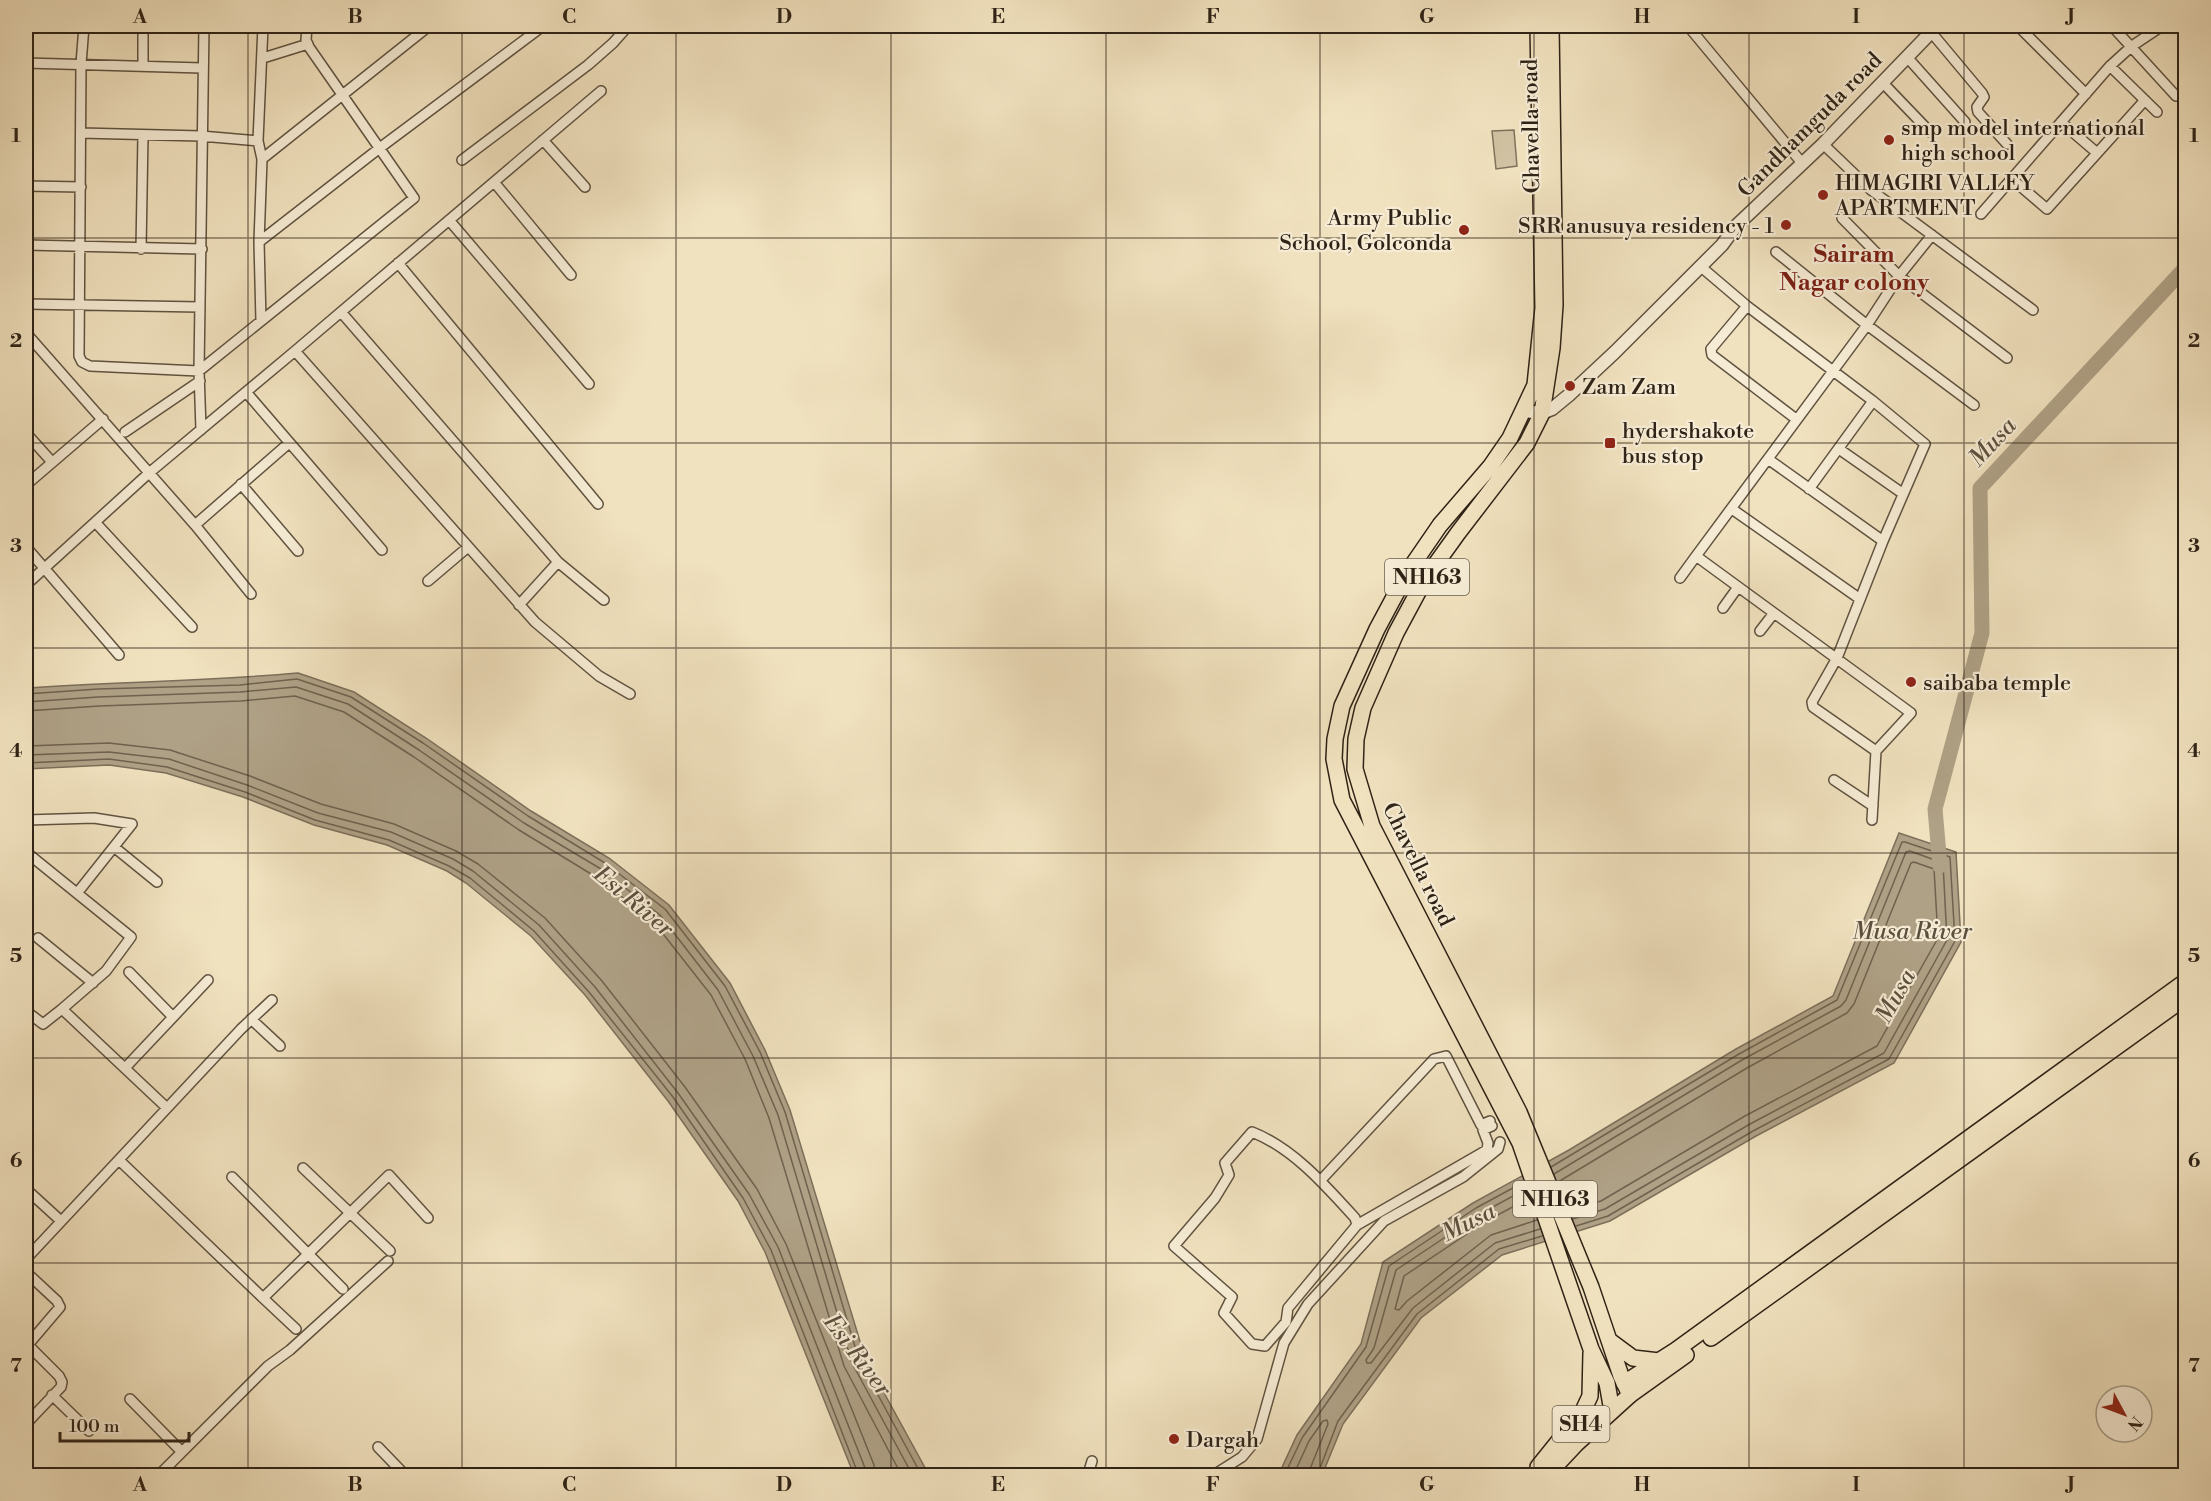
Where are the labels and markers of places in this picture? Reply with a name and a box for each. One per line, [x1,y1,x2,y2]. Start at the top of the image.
place label: smp model international high school [1901,115,2145,167]
marker: smp model international high school [1882,133,1896,147]
place label: HIMAGIRI VALLEY APARTMENT [1834,170,2036,222]
marker: HIMAGIRI VALLEY APARTMENT [1816,188,1830,202]
place label: Army Public School, Golconda [1279,205,1453,257]
place label: SRR anusuya residency - 1 [1518,213,1775,240]
marker: SRR anusuya residency - 1 [1779,218,1793,232]
marker: Army Public School, Golconda [1457,223,1471,237]
place label: Zam Zam [1582,374,1676,401]
marker: Zam Zam [1563,379,1577,393]
place label: hydershakote bus stop [1622,418,1754,470]
marker: hydershakote bus stop [1603,436,1617,450]
place label: saibaba temple [1923,670,2071,697]
marker: saibaba temple [1904,675,1918,689]
place label: Dargah [1186,1427,1259,1454]
marker: Dargah [1167,1432,1181,1446]

